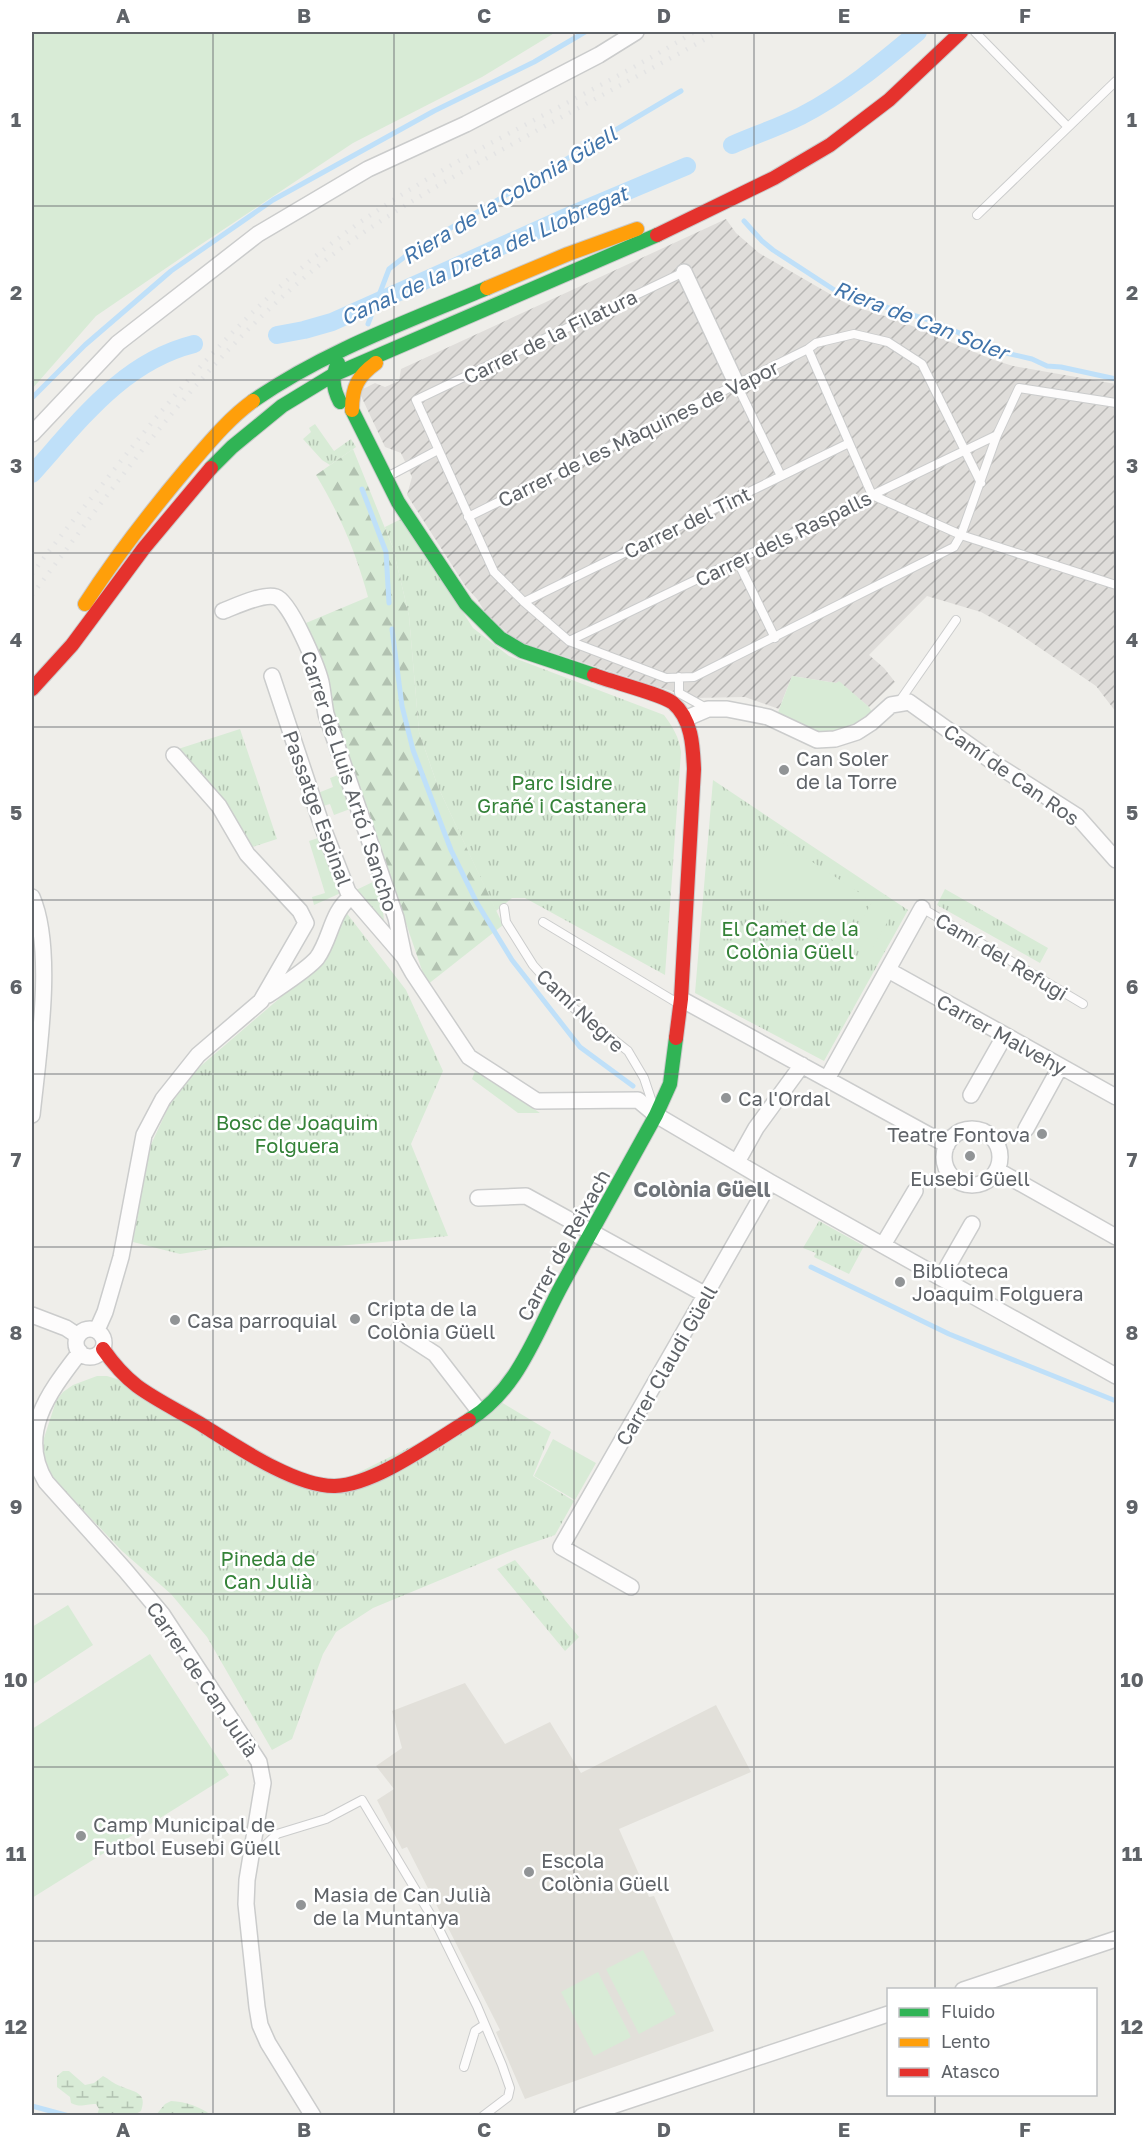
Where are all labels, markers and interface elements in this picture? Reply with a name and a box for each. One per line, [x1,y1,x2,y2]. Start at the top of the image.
text: A [116,3,130,27]
text: B [297,3,311,27]
text: C [477,3,491,27]
text: D [657,3,671,27]
text: E [838,3,850,27]
text: F [1019,3,1031,27]
text: 1 [11,107,21,131]
text: 1 [1127,107,1137,131]
water label: Riera de la Colònia Güell [397,120,622,270]
water label: Canal de la Dreta del Llobregat [336,179,634,330]
water label: Riera de Can Soler [830,275,1015,366]
text: 2 [10,280,22,304]
text: 2 [1126,280,1138,304]
street label: Carrer de la Filatura [459,284,641,388]
street label: Carrer de les Màquines de Vapor [494,354,782,512]
text: 3 [10,453,22,477]
text: 3 [1126,453,1138,477]
street label: Carrer del Tint [620,481,754,563]
street label: Carrer dels Raspalls [691,485,875,591]
text: 4 [10,627,22,651]
text: 4 [1126,627,1138,651]
street label: Carrer de Lluis Artó i Sancho [296,648,404,914]
street label: Camí de Can Ros [940,718,1084,830]
street label: Passatge Espinal [279,727,357,889]
place label: Can Soler de la Torre [796,746,897,793]
marker: Can Soler de la Torre [777,763,791,777]
park label: Parc Isidre Grañé i Castanera [477,770,647,817]
text: 5 [10,800,22,824]
text: 5 [1126,800,1138,824]
street label: Camí del Refugi [931,907,1073,1005]
park label: El Camet de la Colònia Güell [721,916,859,963]
street label: Camí Negre [532,963,630,1057]
text: 6 [10,974,22,998]
text: 6 [1126,974,1138,998]
street label: Carrer Malvehy [933,988,1071,1080]
place label: Ca l'Ordal [738,1086,830,1110]
marker: Ca l'Ordal [719,1091,733,1105]
park label: Bosc de Joaquim Folguera [216,1110,378,1157]
place label: Teatre Fontova [887,1122,1030,1146]
marker: Teatre Fontova [1035,1127,1049,1141]
text: 7 [11,1147,22,1171]
text: 7 [1127,1147,1138,1171]
marker: Eusebi Güell [963,1149,977,1163]
street label: Carrer de Reixach [511,1165,615,1325]
place label: Eusebi Güell [910,1166,1030,1190]
district label: Colònia Güell [633,1176,771,1202]
place label: Biblioteca Joaquim Folguera [912,1258,1084,1305]
marker: Biblioteca Joaquim Folguera [893,1275,907,1289]
street label: Carrer Claudi Güell [610,1280,722,1450]
place label: Cripta de la Colònia Güell [367,1296,495,1343]
place label: Casa parroquial [187,1308,337,1332]
marker: Cripta de la Colònia Güell [348,1312,362,1326]
marker: Casa parroquial [168,1313,182,1327]
text: 8 [10,1320,22,1344]
text: 8 [1126,1320,1138,1344]
text: 9 [10,1494,22,1518]
text: 9 [1126,1494,1138,1518]
park label: Pineda de Can Julià [221,1546,315,1593]
street label: Carrer de Can Julià [142,1597,264,1761]
text: 10 [4,1667,28,1691]
text: 10 [1120,1667,1144,1691]
place label: Camp Municipal de Futbol Eusebi Güell [93,1812,280,1859]
marker: Camp Municipal de Futbol Eusebi Güell [74,1829,88,1843]
text: 11 [6,1841,26,1865]
text: 11 [1122,1841,1142,1865]
place label: Escola Colònia Güell [541,1848,669,1895]
marker: Escola Colònia Güell [522,1865,536,1879]
place label: Masia de Can Julià de la Muntanya [313,1882,491,1929]
marker: Masia de Can Julià de la Muntanya [294,1898,308,1912]
legend [887,1988,1097,2096]
text: Fluido [941,2000,995,2022]
text: 12 [5,2014,27,2038]
text: 12 [1121,2014,1143,2038]
text: Lento [941,2030,990,2052]
text: Atasco [941,2060,1000,2082]
text: A [116,2117,130,2141]
text: B [297,2117,311,2141]
text: C [477,2117,491,2141]
text: D [657,2117,671,2141]
text: E [838,2117,850,2141]
text: F [1019,2117,1031,2141]

